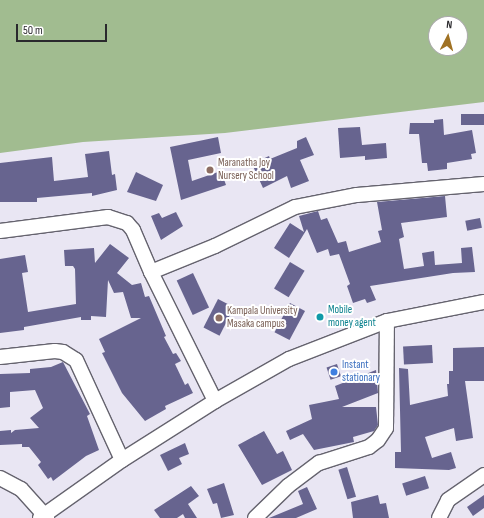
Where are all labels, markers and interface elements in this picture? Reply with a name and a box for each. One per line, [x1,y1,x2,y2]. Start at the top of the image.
scale bar [18,16,109,42]
north arrow [428,16,468,56]
text: N [446,18,453,31]
text: 50 m [23,23,43,38]
place label: Maranatha Joy Nursery School [218,157,274,183]
marker: Maranatha Joy Nursery School [205,165,215,175]
place label: Mobile money agent [328,304,376,330]
place label: Kampala University Masaka campus [227,305,297,331]
marker: Mobile money agent [315,312,325,322]
marker: Kampala University Masaka campus [214,313,224,323]
place label: Instant stationary [342,359,380,385]
marker: Instant stationary [329,367,339,377]

